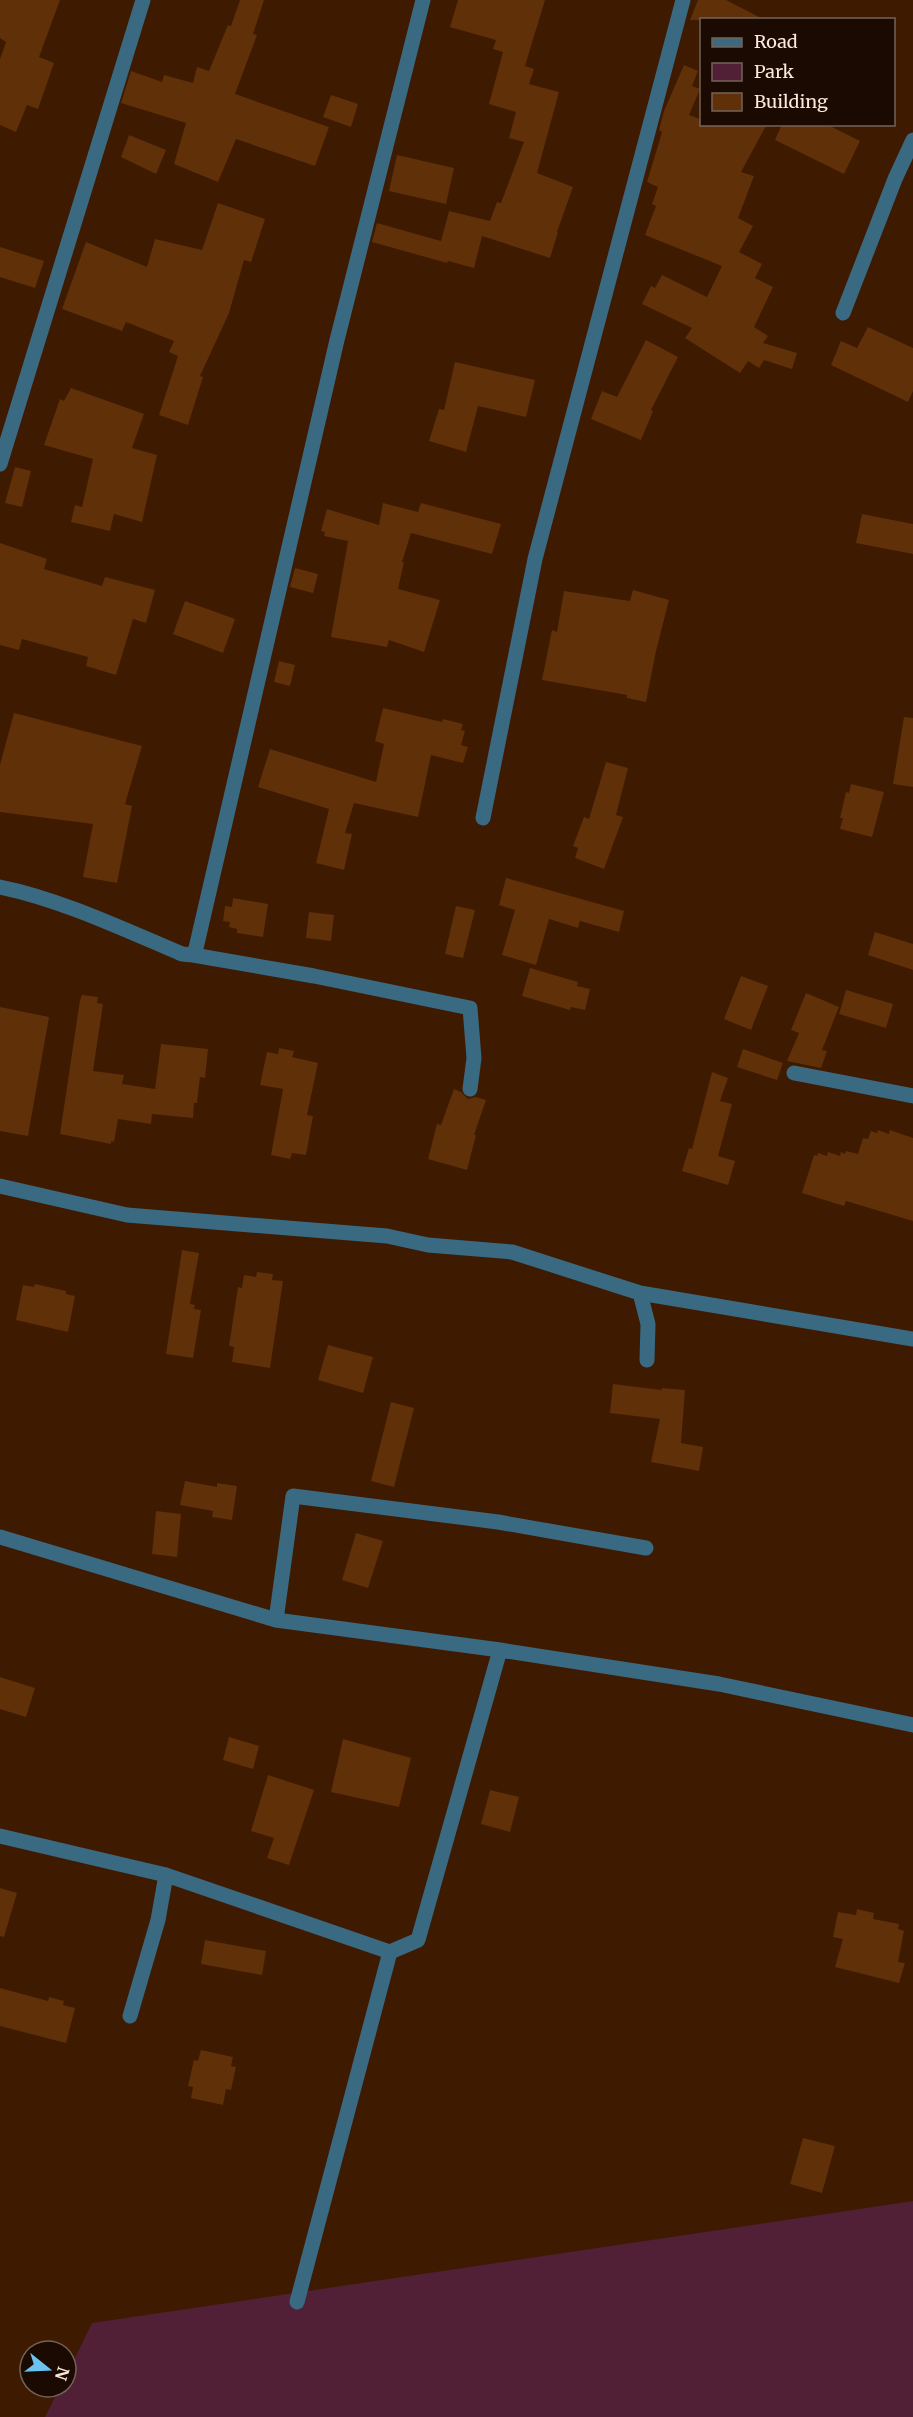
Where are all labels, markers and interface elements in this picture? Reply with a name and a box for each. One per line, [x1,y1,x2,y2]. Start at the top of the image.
legend [700,18,895,126]
text: Road [754,30,798,53]
text: Park [754,60,795,83]
text: Building [754,90,828,113]
north arrow [18,2339,78,2399]
text: N [51,2365,74,2383]

